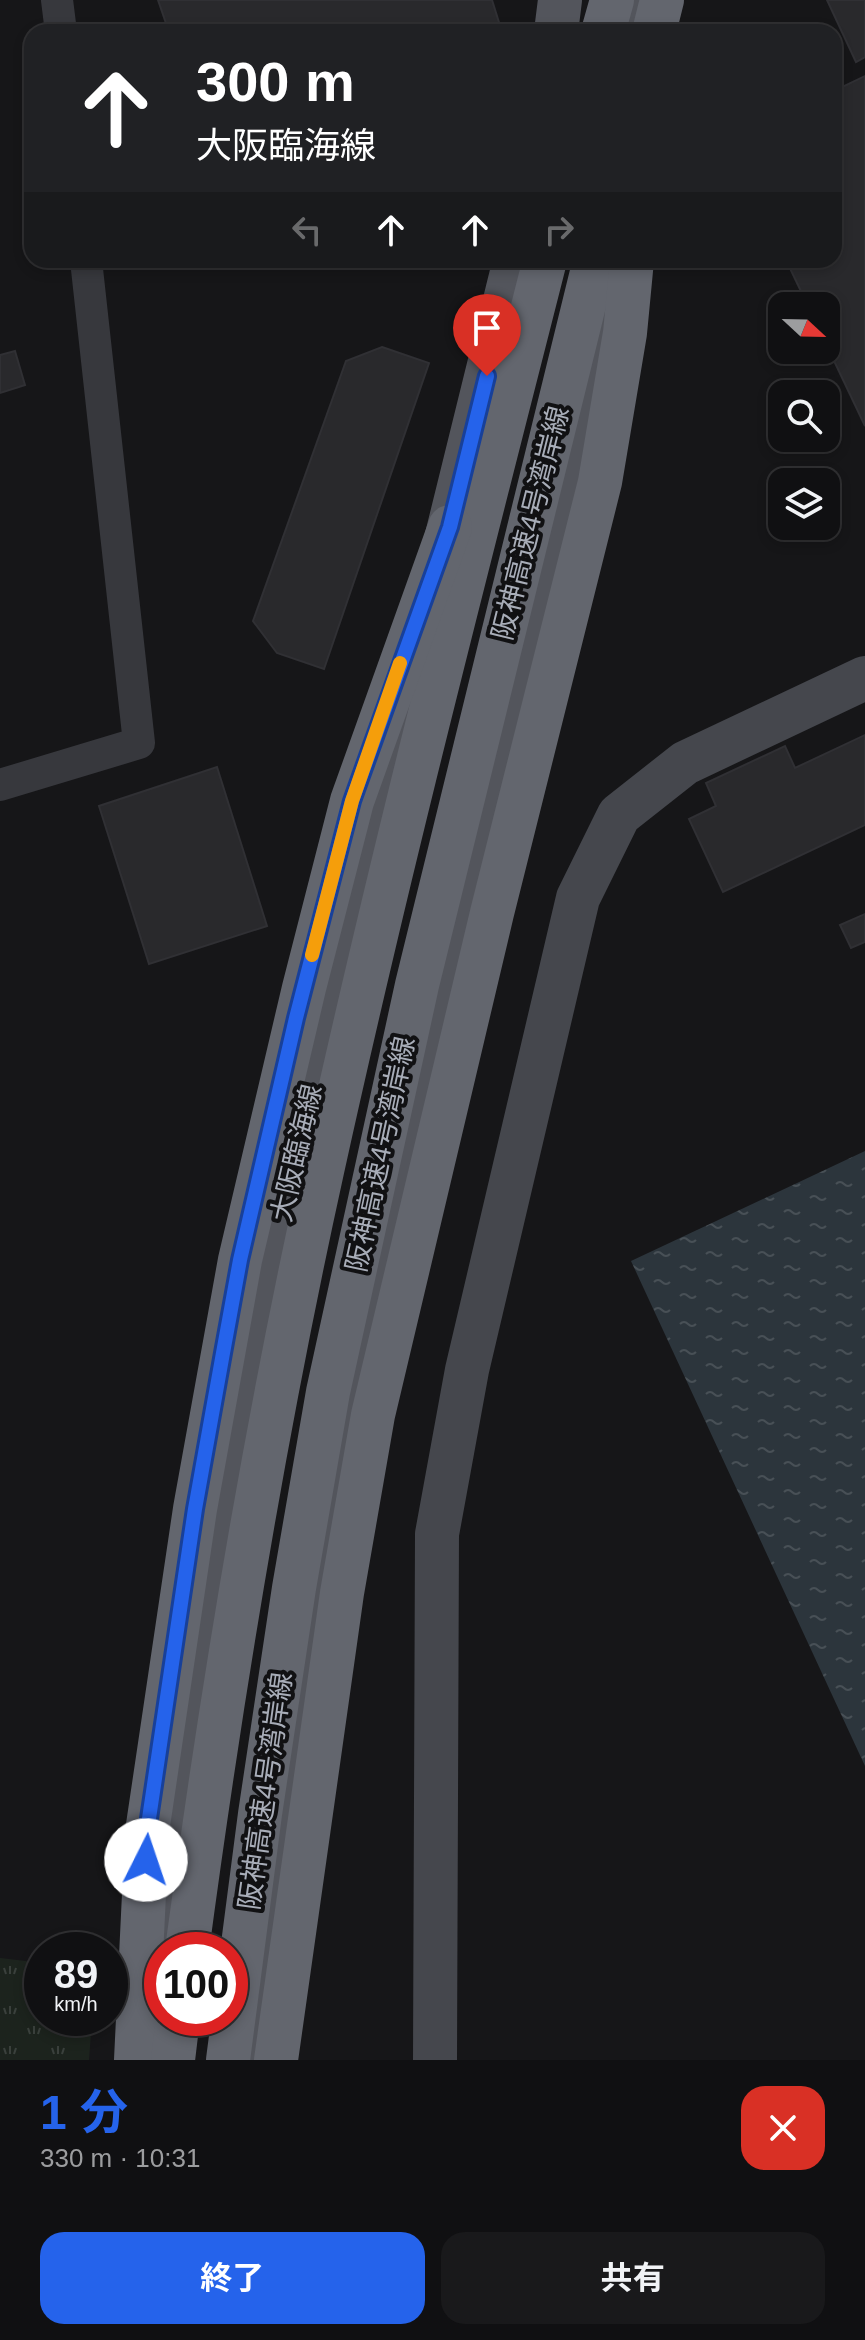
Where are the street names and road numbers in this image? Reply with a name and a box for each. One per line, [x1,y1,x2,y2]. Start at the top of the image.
street label: 阪神高速4号湾岸線 [486,403,575,643]
street label: 阪神高速4号湾岸線 [340,1034,421,1274]
street label: 大阪臨海線 [266,1081,327,1225]
street label: 阪神高速4号湾岸線 [233,1670,298,1912]

